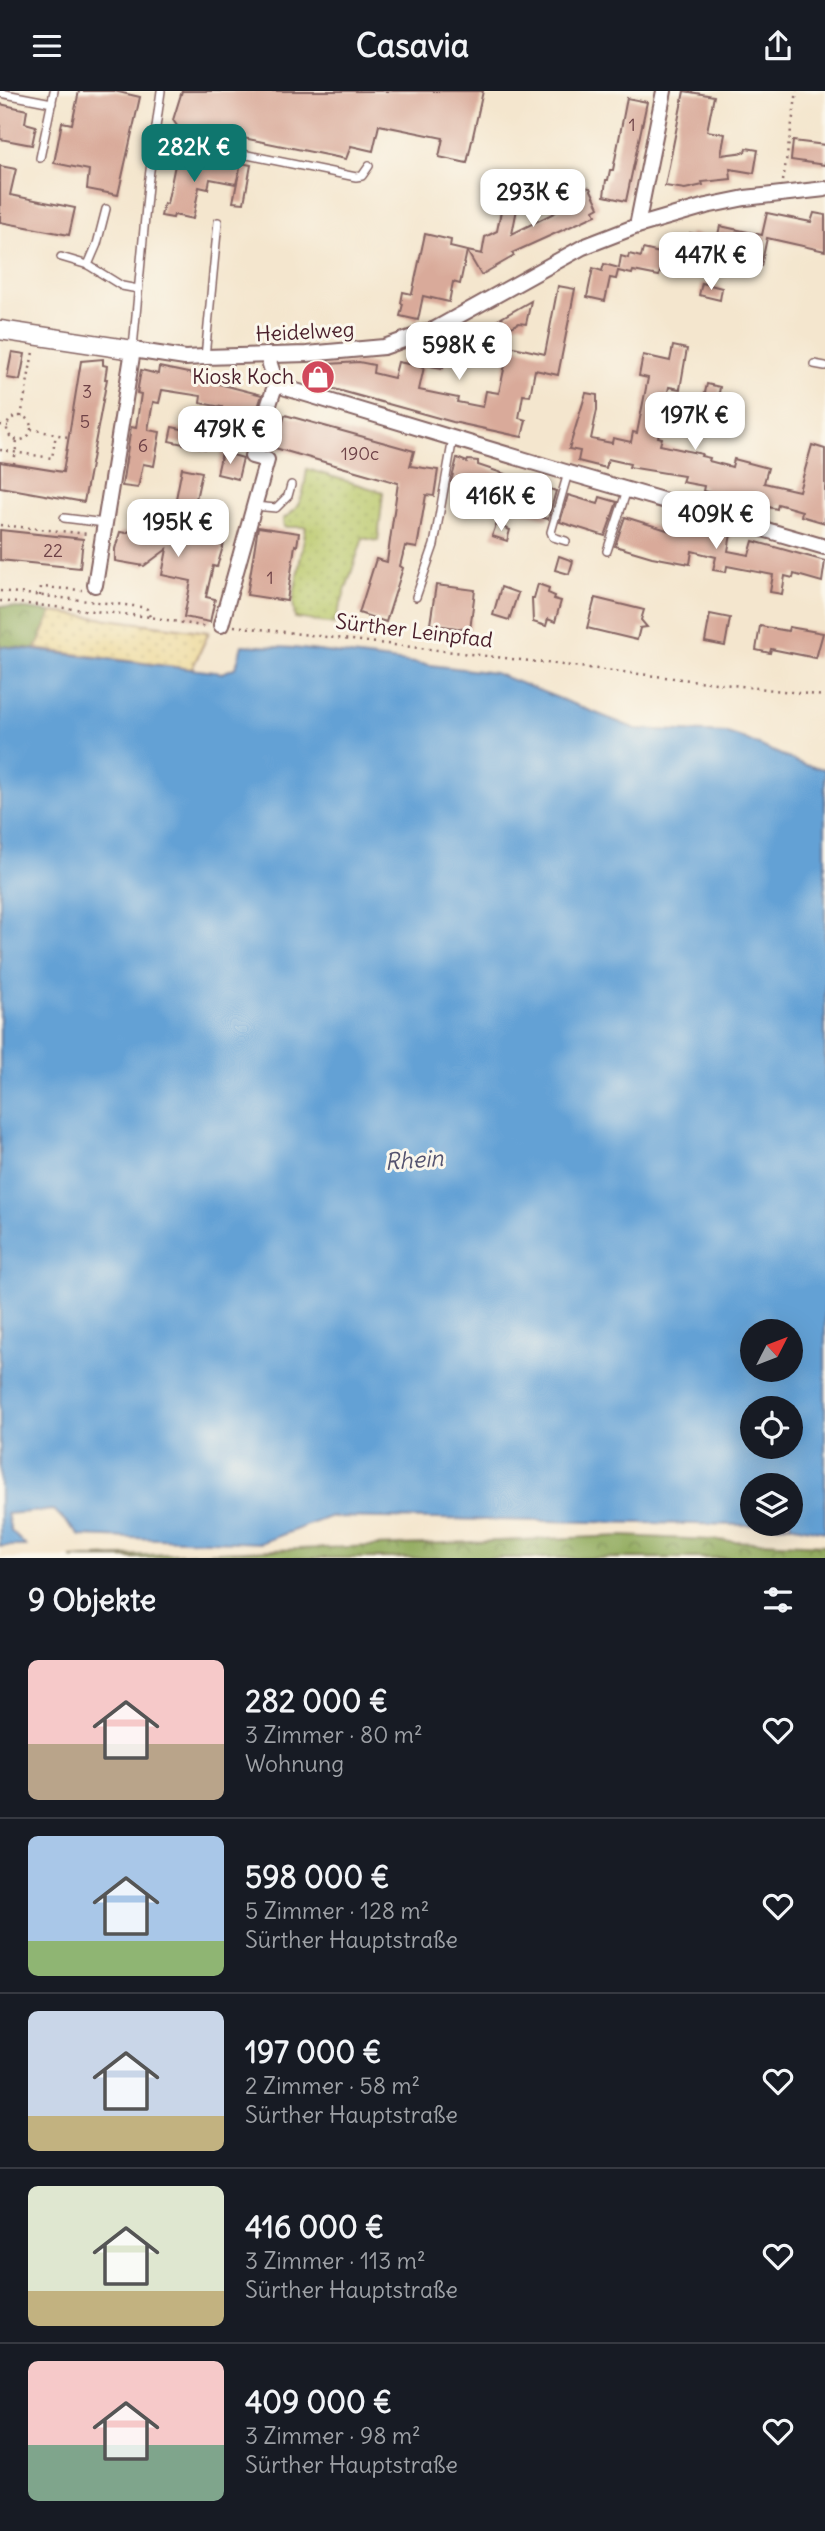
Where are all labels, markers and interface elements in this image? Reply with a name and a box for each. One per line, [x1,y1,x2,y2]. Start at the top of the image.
text: Casavia [356,25,469,66]
icon: menu [28,27,66,65]
icon: share [759,27,797,65]
house number: 1 [628,113,636,136]
pin: 282K € [137,125,251,184]
text: 282K € [158,132,230,161]
pin: 293K € [476,169,590,229]
text: 293K € [496,177,570,206]
pin: 447K € [654,233,768,292]
text: 447K € [675,240,747,269]
street label: Heidelweg [255,315,355,348]
pin: 598K € [402,323,516,382]
text: 598K € [422,330,496,359]
shop icon: Kiosk Koch [299,358,337,396]
place label: Kiosk Koch [192,363,294,390]
house number: 3 [82,380,92,403]
pin: 197K € [638,393,752,452]
text: 197K € [661,400,729,429]
pin: 479K € [173,407,287,466]
house number: 5 [80,410,90,433]
text: 479K € [194,414,266,443]
house number: 6 [138,434,148,457]
house number: 190c [341,442,379,465]
pin: 416K € [444,473,558,533]
text: 416K € [466,481,536,510]
pin: 409K € [659,491,773,551]
pin: 195K € [121,499,235,559]
text: 409K € [678,499,754,528]
text: 195K € [143,507,213,536]
house number: 22 [43,539,63,562]
house number: 1 [266,566,274,589]
street label: Sürther Leinpfad [334,607,494,654]
water label: Rhein [384,1143,445,1176]
north arrow [740,1319,803,1383]
map controls [740,1319,803,1536]
button: locate [740,1396,803,1459]
button: layers [740,1473,803,1536]
text: 9 Objekte [28,1581,156,1619]
icon: filters [759,1581,797,1619]
text: 282 000 € [245,1682,388,1720]
icon: home [84,1688,168,1772]
icon: heart [759,1711,797,1749]
text: 3 Zimmer · 80 m² [245,1720,423,1749]
text: Wohnung [245,1749,344,1778]
text: 598 000 € [245,1858,390,1896]
icon: home [84,1864,168,1948]
icon: heart [759,1887,797,1925]
text: 5 Zimmer · 128 m² [245,1896,429,1925]
text: Sürther Hauptstraße [245,1925,458,1954]
text: 197 000 € [245,2033,382,2071]
icon: home [84,2039,168,2123]
icon: heart [759,2062,797,2100]
text: 2 Zimmer · 58 m² [245,2071,420,2100]
text: Sürther Hauptstraße [245,2100,458,2129]
text: 416 000 € [245,2208,384,2246]
icon: home [84,2214,168,2298]
icon: heart [759,2237,797,2275]
text: 3 Zimmer · 113 m² [245,2246,426,2275]
text: Sürther Hauptstraße [245,2275,458,2304]
text: 409 000 € [245,2383,392,2421]
icon: home [84,2389,168,2473]
icon: heart [759,2412,797,2450]
text: 3 Zimmer · 98 m² [245,2421,421,2450]
text: Sürther Hauptstraße [245,2450,458,2479]

